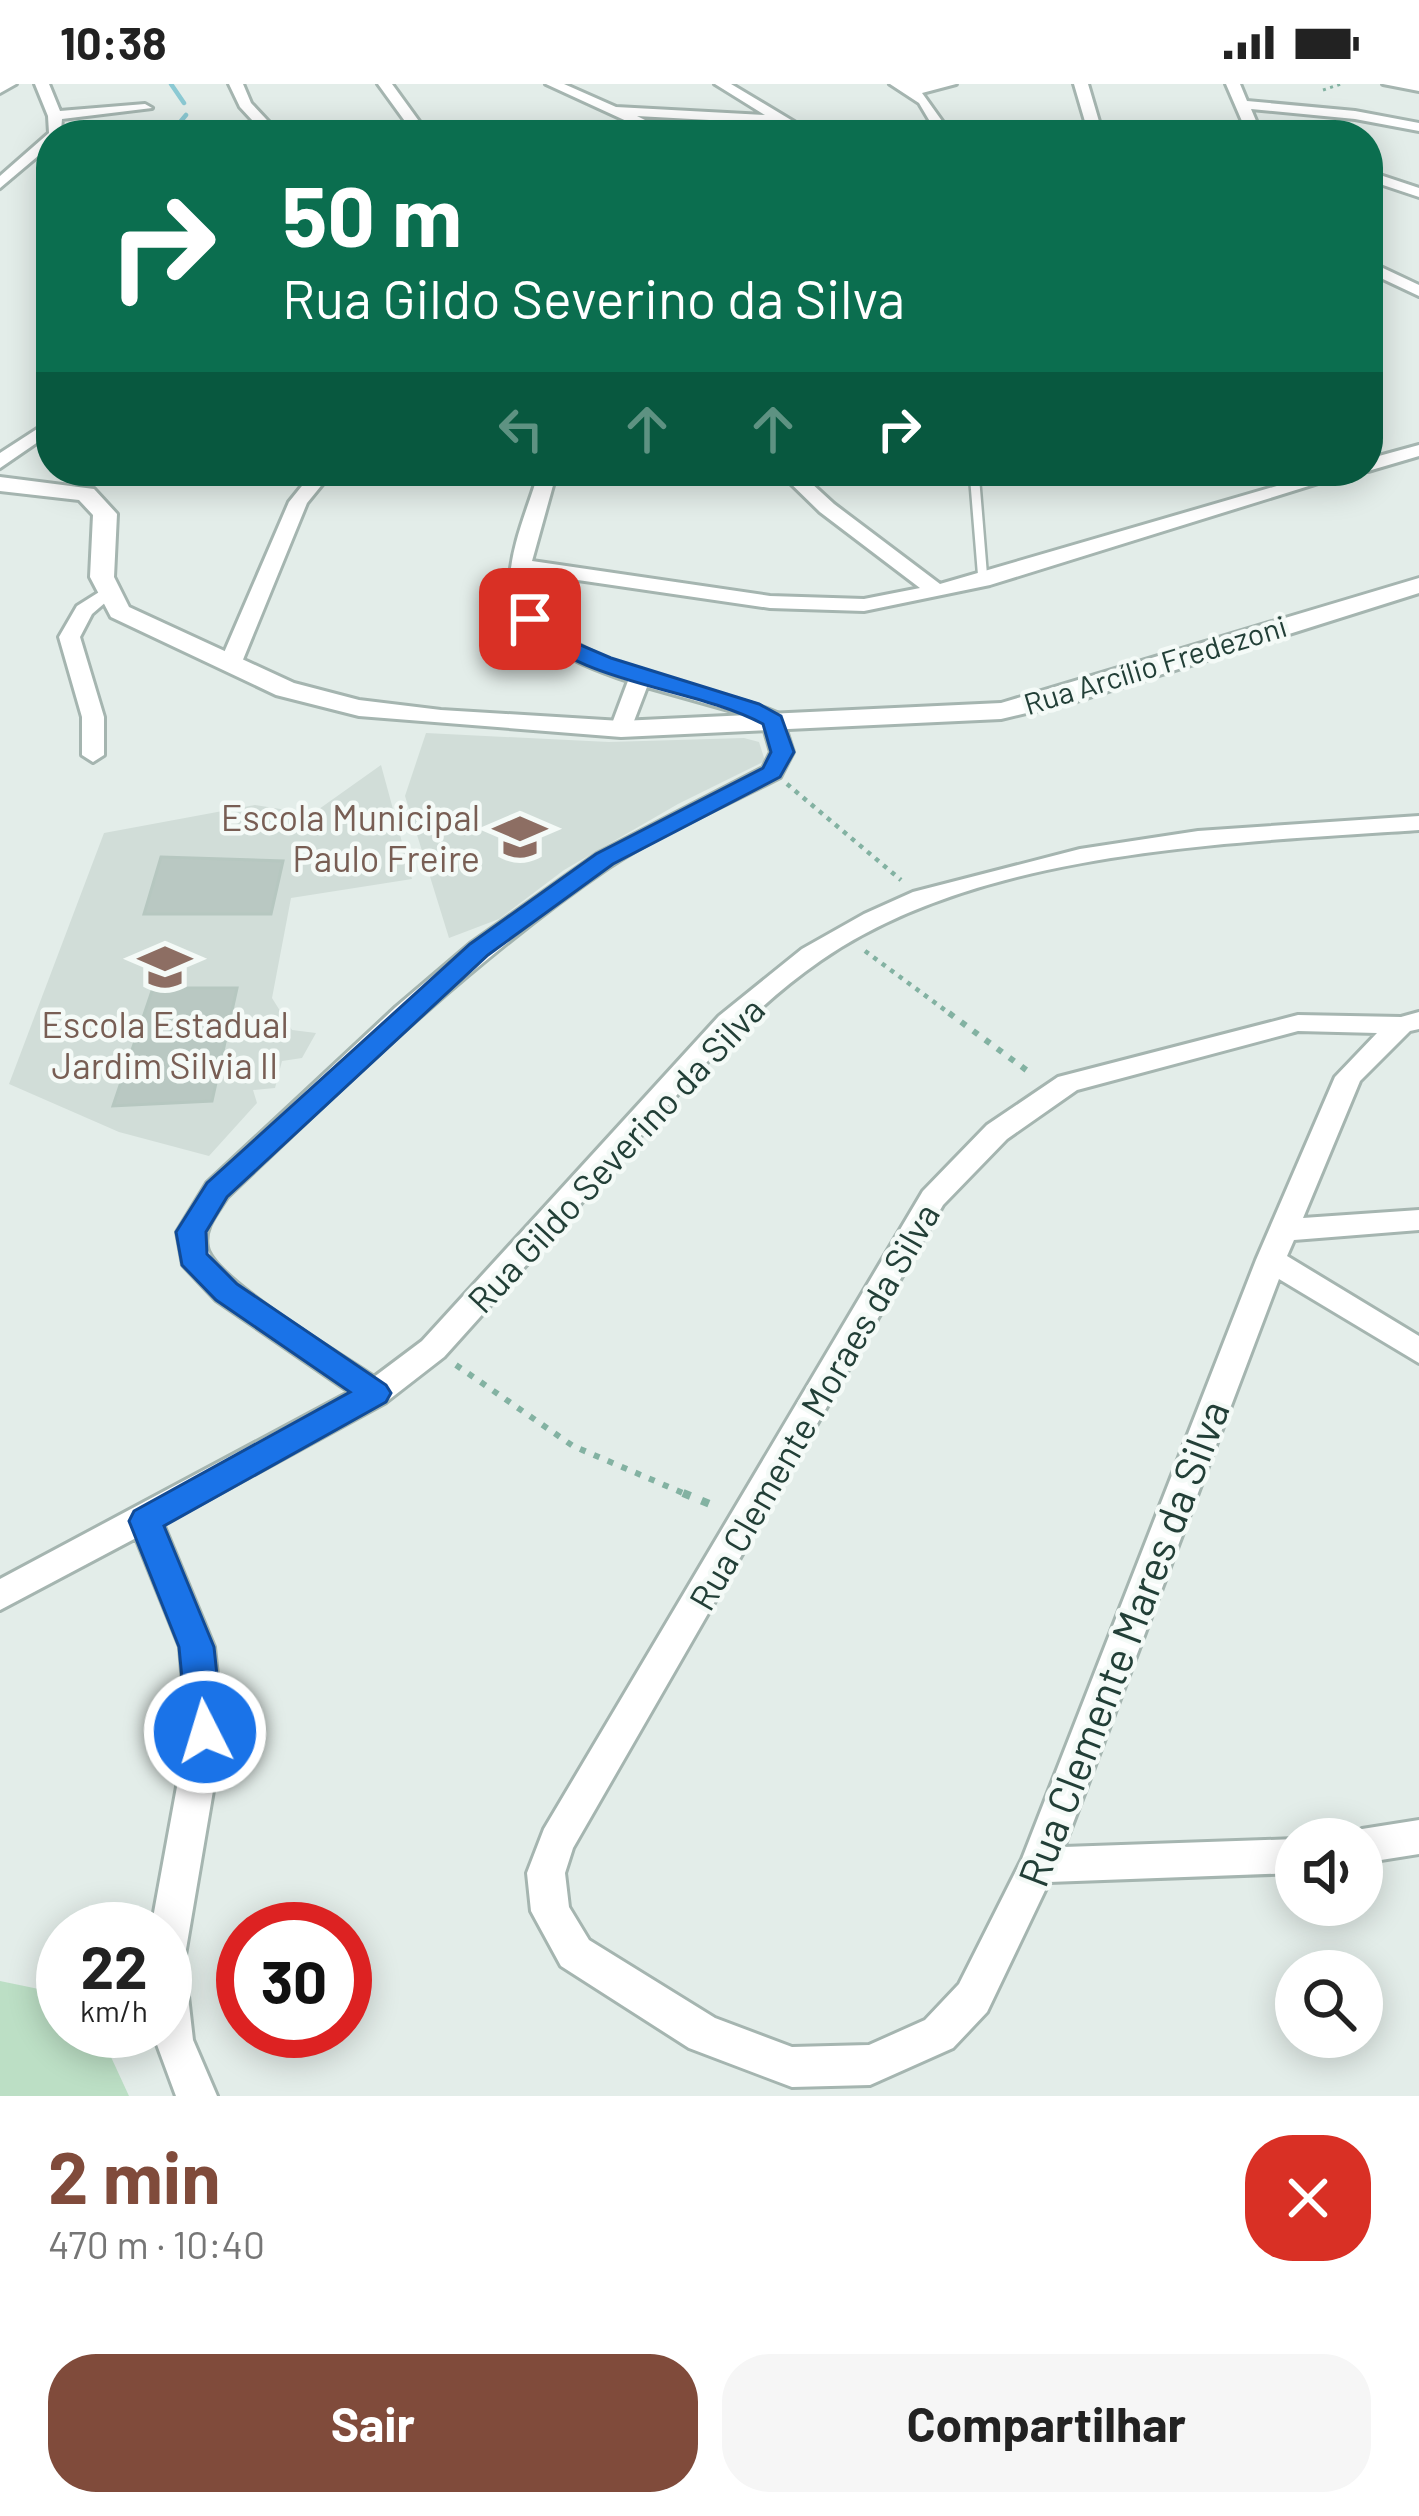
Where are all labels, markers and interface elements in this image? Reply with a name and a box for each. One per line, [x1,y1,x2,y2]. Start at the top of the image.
text: 10:38 [60,15,167,69]
text: 50 m [282,163,462,264]
icon: right [84,168,240,324]
text: Rua Gildo Severino da Silva [282,265,905,330]
icon: left [488,396,554,462]
icon: ahead [614,396,680,462]
icon: ahead [740,396,806,462]
icon: right [866,396,932,462]
pin [479,568,581,670]
icon: arrive [497,586,563,652]
street label: Rua Arcílio Fredezoni [1019,607,1291,721]
place label: Escola Municipal Paulo Freire [221,795,480,879]
school or university icon: Escola Municipal Paulo Freire [491,808,549,866]
school or university icon: Escola Estadual Jardim Silvia II [136,938,194,996]
street label: Rua Gildo Severino da Silva [458,987,772,1321]
place label: Escola Estadual Jardim Silvia II [41,1002,289,1086]
street label: Rua Clemente Moraes da Silva [679,1195,947,1617]
street label: Rua Clemente Mares da Silva [1006,1393,1238,1893]
position arrow [142,1669,268,1795]
map controls [1275,1818,1383,2058]
button: sound [1275,1818,1383,1926]
speed limit sign: 30 [216,1902,372,2058]
text: 22 [80,1929,148,2001]
button: search [1275,1950,1383,2058]
text: km/h [80,1992,148,2028]
text: 2 min [48,2132,221,2218]
button: close [1245,2135,1371,2261]
text: 470 m · 10:40 [48,2220,265,2267]
button: Sair [48,2354,698,2492]
button: Compartilhar [722,2354,1371,2492]

